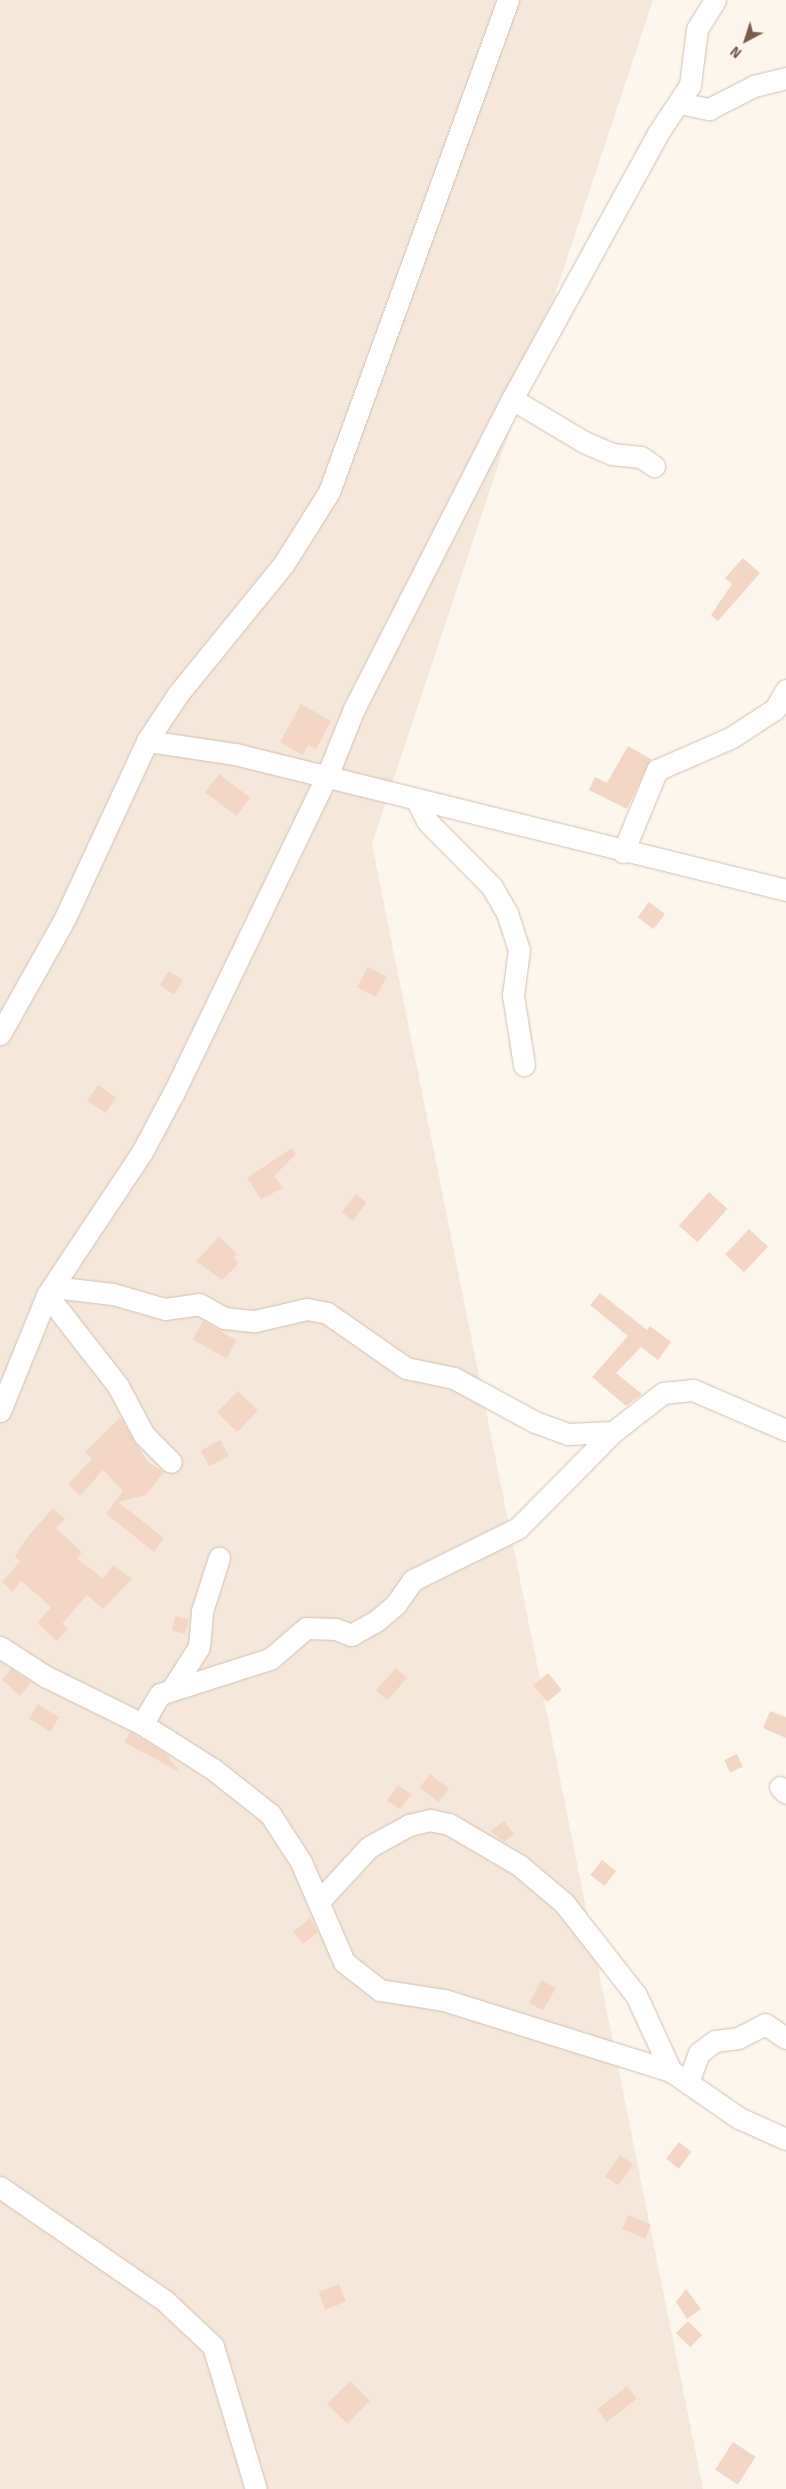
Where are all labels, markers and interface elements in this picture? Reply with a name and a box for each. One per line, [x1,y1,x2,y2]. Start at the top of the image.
north arrow [721,15,771,65]
text: N [727,42,745,61]

